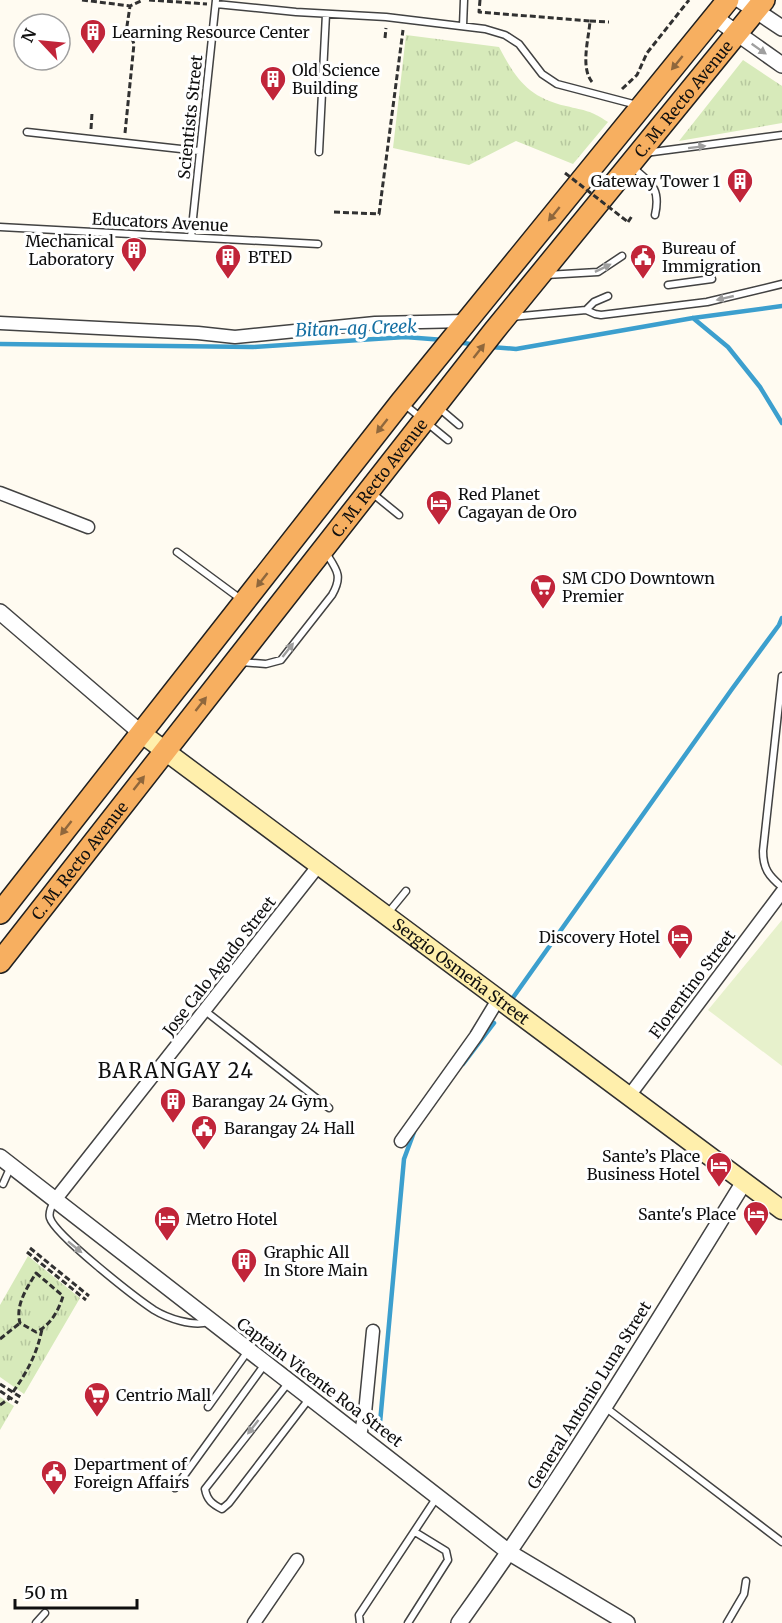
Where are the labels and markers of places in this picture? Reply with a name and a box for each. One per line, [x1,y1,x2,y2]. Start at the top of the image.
building icon: Learning Resource Center [78,17,108,55]
place label: Learning Resource Center [112,22,310,42]
place label: Old Science Building [292,60,380,98]
building icon: Old Science Building [258,64,288,102]
building icon: Gateway Tower 1 [725,166,755,204]
place label: Gateway Tower 1 [591,171,720,191]
place label: Mechanical Laboratory [25,231,115,269]
building icon: Mechanical Laboratory [119,235,149,273]
place label: Bureau of Immigration [662,238,762,276]
building icon: BTED [213,242,243,280]
public building icon: Bureau of Immigration [628,242,658,280]
place label: BTED [248,247,292,267]
place label: Red Planet Cagayan de Oro [458,484,577,522]
hotel icon: Red Planet Cagayan de Oro [424,488,454,526]
place label: SM CDO Downtown Premier [562,568,715,606]
supermarket icon: SM CDO Downtown Premier [528,572,558,610]
hotel icon: Discovery Hotel [665,922,695,960]
place label: Discovery Hotel [539,927,660,947]
building icon: Barangay 24 Gym [158,1086,188,1124]
place label: Barangay 24 Gym [192,1091,328,1111]
public building icon: Barangay 24 Hall [189,1113,219,1151]
place label: Barangay 24 Hall [224,1118,355,1138]
place label: Sante’s Place Business Hotel [587,1146,700,1184]
hotel icon: Sante’s Place Business Hotel [704,1150,734,1188]
hotel icon: Sante's Place [741,1199,771,1237]
hotel icon: Metro Hotel [152,1204,182,1242]
place label: Sante's Place [638,1204,736,1224]
place label: Metro Hotel [186,1209,277,1229]
place label: Graphic All In Store Main [264,1242,368,1280]
building icon: Graphic All In Store Main [229,1246,259,1284]
supermarket icon: Centrio Mall [82,1380,112,1418]
place label: Centrio Mall [116,1385,211,1405]
place label: Department of Foreign Affairs [74,1454,189,1492]
public building icon: Department of Foreign Affairs [39,1458,69,1496]

